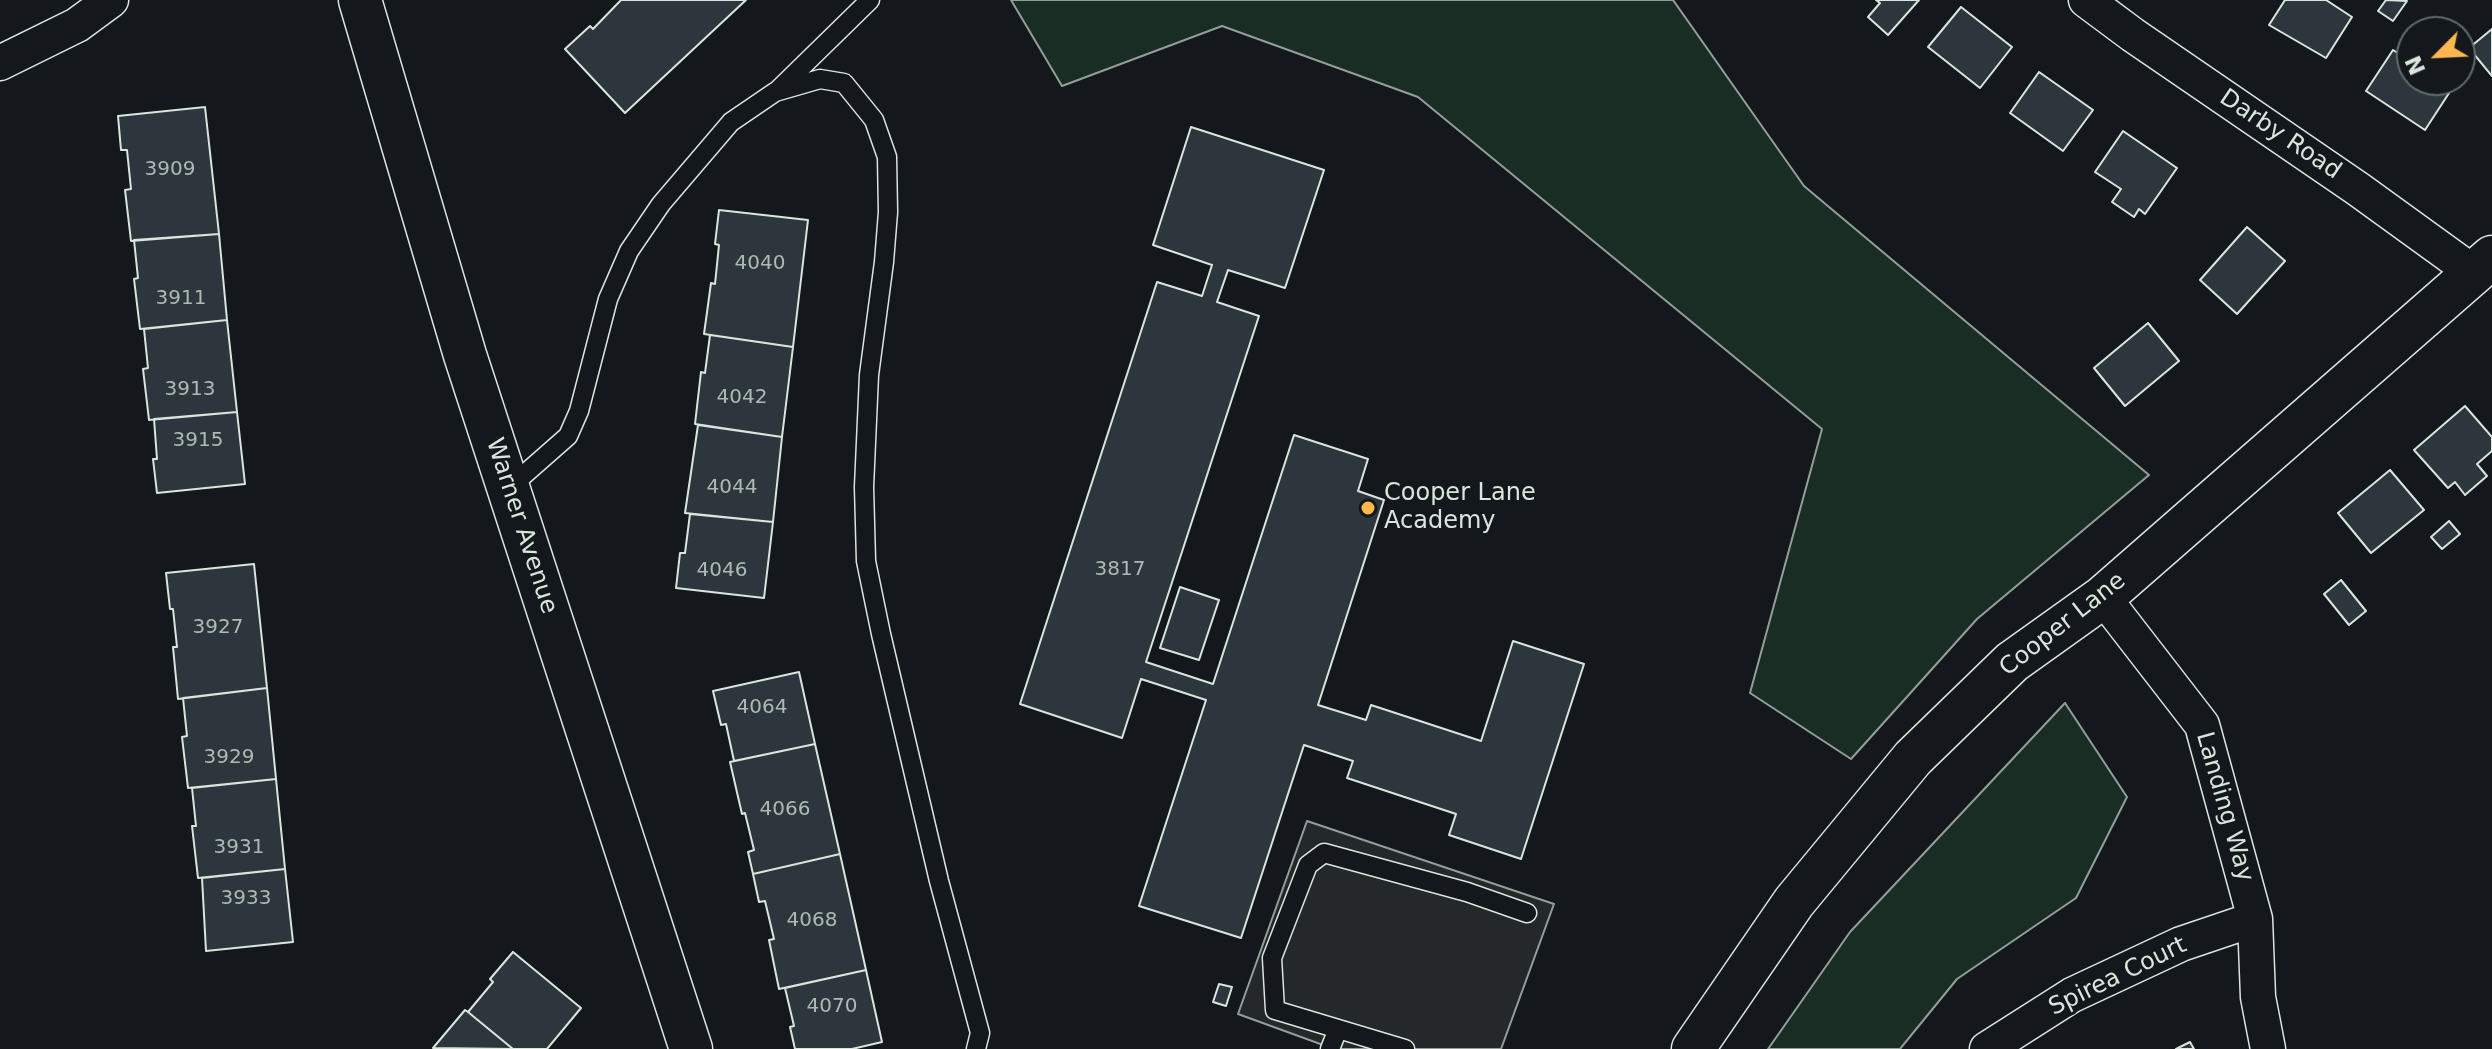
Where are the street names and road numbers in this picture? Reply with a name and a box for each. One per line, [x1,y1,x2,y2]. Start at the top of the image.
street label: Darby Road [2214,84,2346,186]
street label: Warner Avenue [479,435,563,617]
street label: Cooper Lane [1994,567,2132,683]
street label: Landing Way [2189,729,2259,885]
street label: Spirea Court [2044,931,2192,1023]

